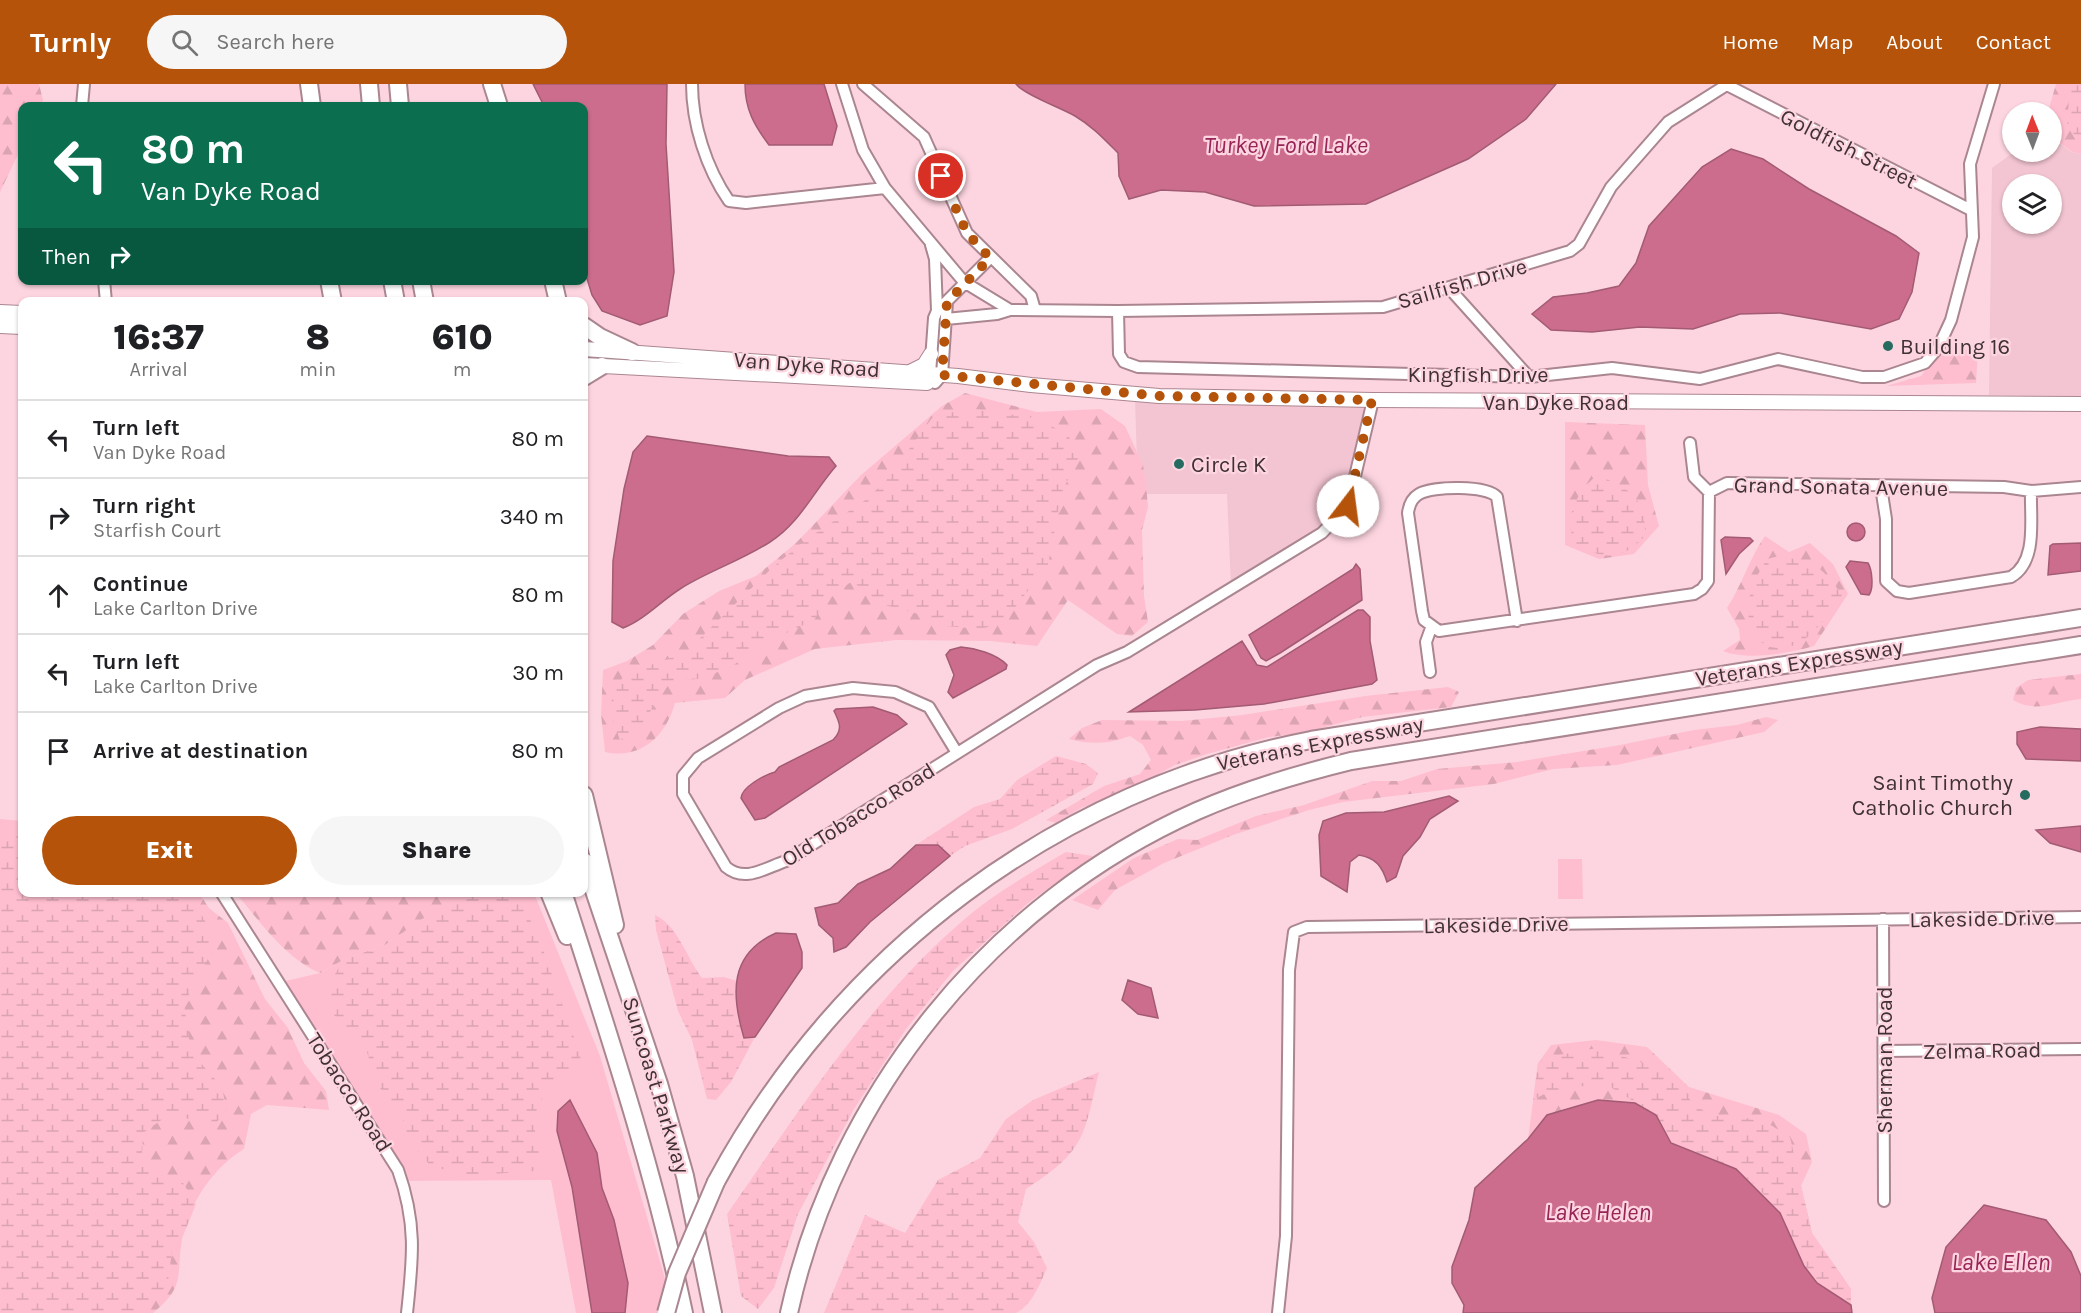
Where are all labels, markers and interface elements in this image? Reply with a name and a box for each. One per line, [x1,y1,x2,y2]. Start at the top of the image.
search box [147,15,567,69]
text: Turnly [30,26,111,59]
icon: search [168,26,201,59]
text: Search here [216,29,335,55]
text: Home [1723,30,1779,54]
text: Map [1812,30,1853,54]
text: About [1886,30,1943,54]
text: Contact [1976,30,2051,54]
north arrow [2002,102,2062,162]
map controls [2002,102,2062,234]
street label: Goldfish Street [1776,103,1921,195]
text: 80 m [141,124,245,174]
icon: left [42,126,120,204]
water label: Turkey Ford Lake [1204,131,1368,159]
pin [915,150,966,201]
icon: arrive [924,159,957,192]
button: layers [2002,174,2062,234]
text: Van Dyke Road [141,175,321,207]
icon: right [103,240,136,273]
text: Then [42,244,91,270]
street label: Sailfish Drive [1394,253,1530,315]
text: 16:37 [113,316,204,358]
text: 8 [305,316,330,358]
text: 610 [431,316,493,358]
place label: Building 16 [1900,334,2010,360]
marker: Building 16 [1881,339,1895,353]
street label: Van Dyke Road [733,347,881,383]
text: Arrival [129,358,188,381]
text: min [299,358,336,381]
text: m [453,358,471,381]
street label: Kingfish Drive [1407,362,1549,388]
street label: Van Dyke Road [1483,390,1629,416]
text: Turn left [93,415,180,441]
icon: left [42,423,75,456]
text: 80 m [512,426,564,452]
text: Van Dyke Road [93,441,226,464]
place label: Circle K [1191,452,1266,478]
marker: Circle K [1172,457,1186,471]
street label: Grand Sonata Avenue [1734,472,1948,502]
position arrow [1316,474,1380,538]
text: Turn right [93,493,196,519]
icon: right [42,501,75,534]
text: 340 m [500,504,564,530]
text: Starfish Court [93,519,221,542]
text: Continue [93,571,188,597]
icon: ahead [42,579,75,612]
text: 80 m [512,582,564,608]
text: Lake Carlton Drive [93,597,258,620]
street label: Veterans Expressway [1694,634,1905,692]
text: Turn left [93,649,180,675]
icon: left [42,657,75,690]
text: 30 m [512,660,564,686]
text: Lake Carlton Drive [93,675,258,698]
street label: Veterans Expressway [1215,711,1426,777]
icon: arrive [42,735,75,768]
text: Arrive at destination [93,738,308,764]
text: 80 m [512,738,564,764]
street label: Old Tobacco Road [777,757,940,872]
place label: Saint Timothy Catholic Church [1852,770,2013,821]
marker: Saint Timothy Catholic Church [2018,788,2032,802]
button: Exit [42,816,297,885]
button: Share [309,816,564,885]
street label: Lakeside Drive [1909,905,2055,933]
street label: Lakeside Drive [1423,911,1569,939]
street label: Sherman Road [1872,986,1898,1134]
street label: Suncoast Parkway [617,994,695,1177]
street label: Tobacco Road [301,1028,397,1157]
street label: Zelma Road [1922,1037,2042,1065]
water label: Lake Helen [1545,1198,1651,1226]
water label: Lake Ellen [1951,1248,2051,1276]

